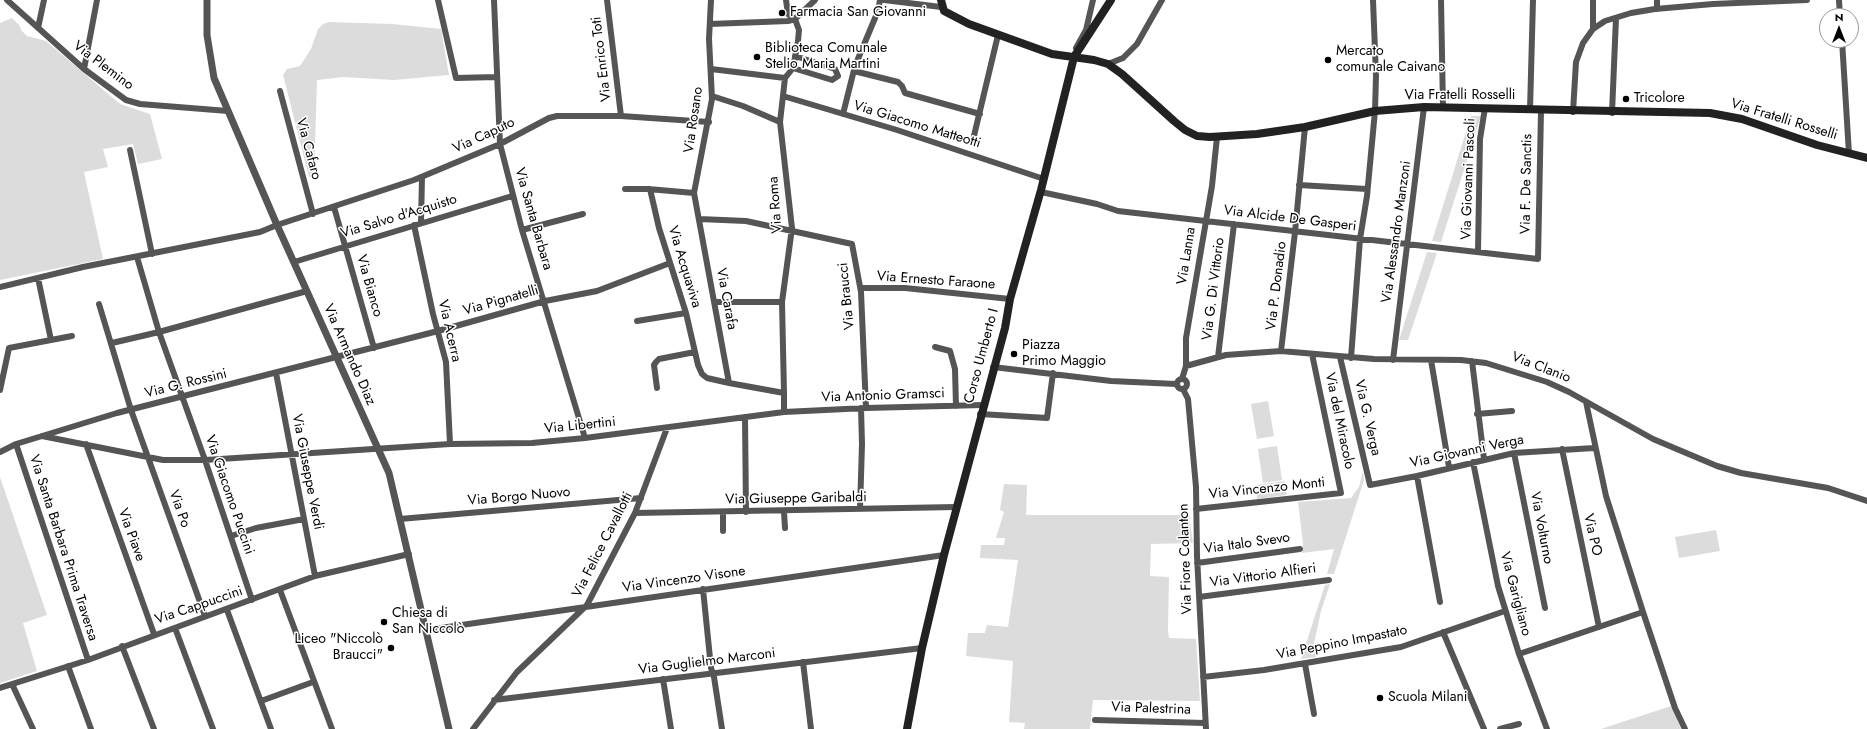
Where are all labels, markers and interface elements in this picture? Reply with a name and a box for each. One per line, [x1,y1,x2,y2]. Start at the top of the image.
place label: Farmacia San Giovanni [790,5,926,21]
marker: Farmacia San Giovanni [777,8,787,18]
north arrow [1819,8,1859,48]
text: N [1835,9,1843,25]
street label: Via Enrico Toti [588,15,616,103]
street label: Via Plemino [69,38,137,94]
place label: Biblioteca Comunale Stelio Maria Martini [765,41,887,74]
place label: Mercato comunale Caivano [1336,44,1445,76]
marker: Biblioteca Comunale Stelio Maria Martini [752,52,762,62]
marker: Mercato comunale Caivano [1323,55,1333,65]
street label: Via Rosano [681,86,707,154]
street label: Via Fratelli Rosselli [1405,88,1515,104]
place label: Tricolore [1634,91,1685,107]
marker: Tricolore [1621,94,1631,104]
street label: Via Fratelli Rosselli [1728,96,1840,144]
street label: Via Giacomo Matteotti [851,98,983,152]
street label: Via Caputo [450,114,518,158]
street label: Via Cafaro [292,116,324,182]
street label: Via Giovanni Pascoli [1458,118,1480,240]
street label: Via F. De Sanctis [1518,134,1536,234]
street label: Via Alessandro Manzoni [1379,160,1415,304]
street label: Via Santa Barbara [510,166,556,272]
street label: Via Roma [766,176,786,234]
street label: Via Salvo d'Acquisto [339,191,459,243]
street label: Via Alcide De Gasperi [1223,203,1357,235]
street label: Via Acquaviva [664,224,704,310]
street label: Via Lanna [1174,226,1200,286]
street label: Via G. Di Vittorio [1199,237,1229,341]
street label: Via P. Donadio [1263,241,1291,331]
street label: Via Bianco [352,253,386,319]
street label: Via Braucci [835,262,859,330]
street label: Via Carafa [712,267,740,331]
street label: Via Ernesto Faraone [876,268,996,294]
street label: Via Pignatelli [461,282,541,320]
street label: Via Acerra [434,298,464,364]
street label: Via Armando Diaz [319,302,379,408]
street label: Corso Umberto I [961,307,1003,405]
place label: Piazza Primo Maggio [1022,338,1106,370]
marker: Piazza Primo Maggio [1009,349,1019,359]
street label: Via Clanio [1509,349,1573,387]
street label: Via G. Rossini [143,366,229,402]
street label: Via del Miracolo [1321,371,1357,471]
street label: Via G. Verga [1350,378,1384,458]
street label: Via Antonio Gramsci [821,385,945,407]
street label: Via Giuseppe Verdi [288,413,326,531]
street label: Via Libertini [543,414,617,438]
street label: Via Giovanni Verga [1409,432,1525,472]
street label: Via Giacomo Puccini [201,433,257,557]
street label: Via Santa Barbara Prima Traversa [25,453,101,643]
street label: Via Vincenzo Monti [1208,475,1326,503]
street label: Via Borgo Nuovo [467,484,571,510]
street label: Via Po [164,488,194,530]
street label: Via Felice Cavallotti [569,489,637,601]
street label: Via Giuseppe Garibaldi [725,489,867,509]
street label: Via Volturno [1526,490,1556,566]
street label: Via Fiore Colanton [1176,503,1196,615]
street label: Via Piave [114,506,148,564]
street label: Via PO [1579,512,1605,558]
street label: Via Italo Svevo [1203,530,1291,558]
street label: Via Garigliano [1496,550,1534,638]
street label: Via Vittorio Alfieri [1209,560,1317,592]
street label: Via Vincenzo Visone [621,563,747,597]
street label: Via Cappuccini [153,583,245,629]
place label: Chiesa di San Niccolò [392,606,464,638]
marker: Chiesa di San Niccolò [379,617,389,627]
street label: Via Peppino Impastato [1275,622,1409,664]
place label: Liceo "Niccolò Braucci" [294,632,383,664]
marker: Liceo "Niccolò Braucci" [386,643,396,653]
street label: Via Guglielmo Marconi [637,645,777,679]
place label: Scuola Milani [1388,690,1467,706]
marker: Scuola Milani [1375,693,1385,703]
street label: Via Palestrina [1111,699,1191,719]

